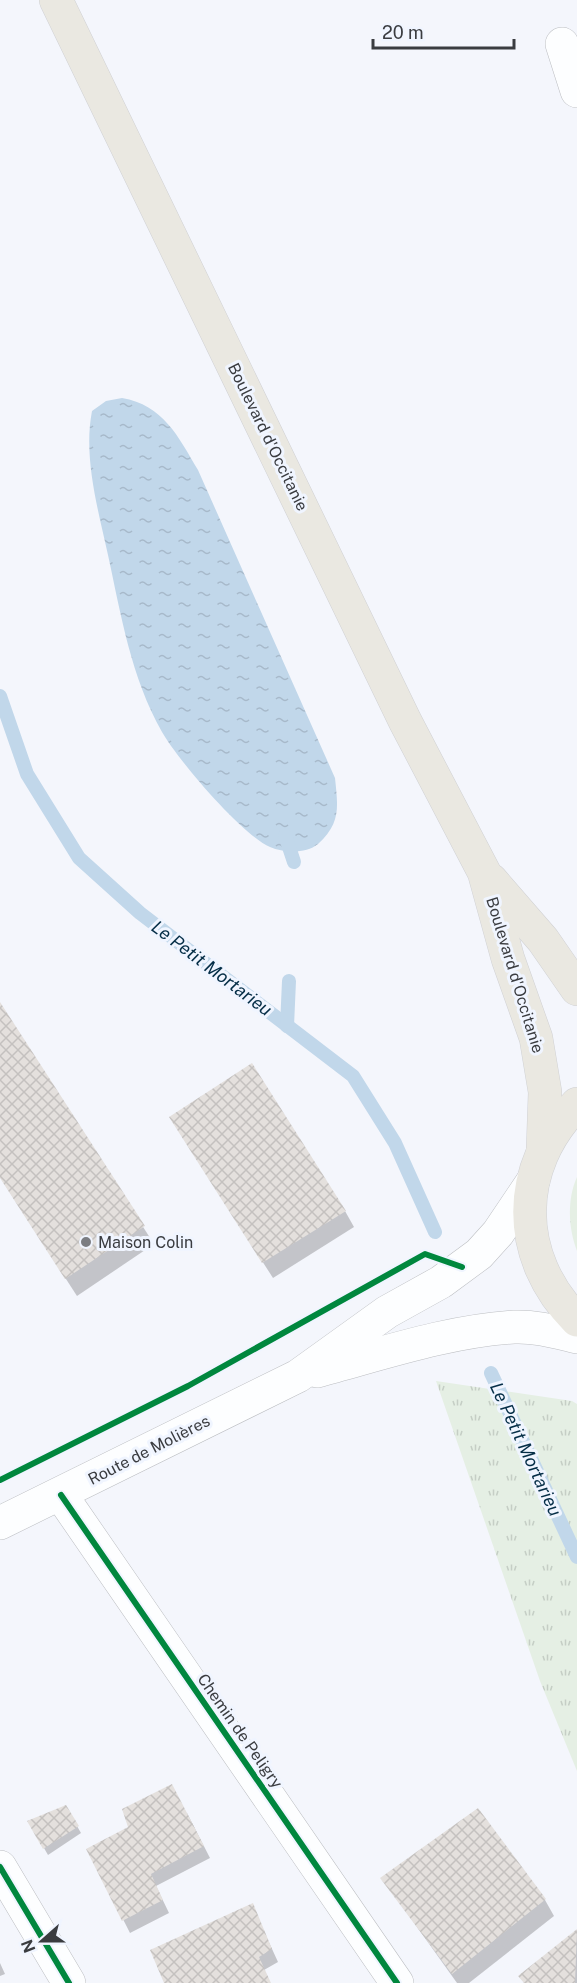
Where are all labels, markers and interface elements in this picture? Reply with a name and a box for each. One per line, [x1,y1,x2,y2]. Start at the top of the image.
scale bar [373,12,514,50]
text: 20 m [382,22,424,43]
street label: Boulevard d'Occitanie [224,360,312,514]
street label: Boulevard d'Occitanie [482,895,548,1055]
water label: Le Petit Mortarieu [148,916,276,1020]
place label: Maison Colin [98,1233,193,1252]
marker: Maison Colin [79,1235,93,1249]
water label: Le Petit Mortarieu [486,1379,566,1519]
street label: Route de Molières [85,1411,213,1489]
street label: Chemin de Peligry [193,1670,287,1792]
north arrow [12,1911,72,1971]
text: N [17,1937,40,1955]

